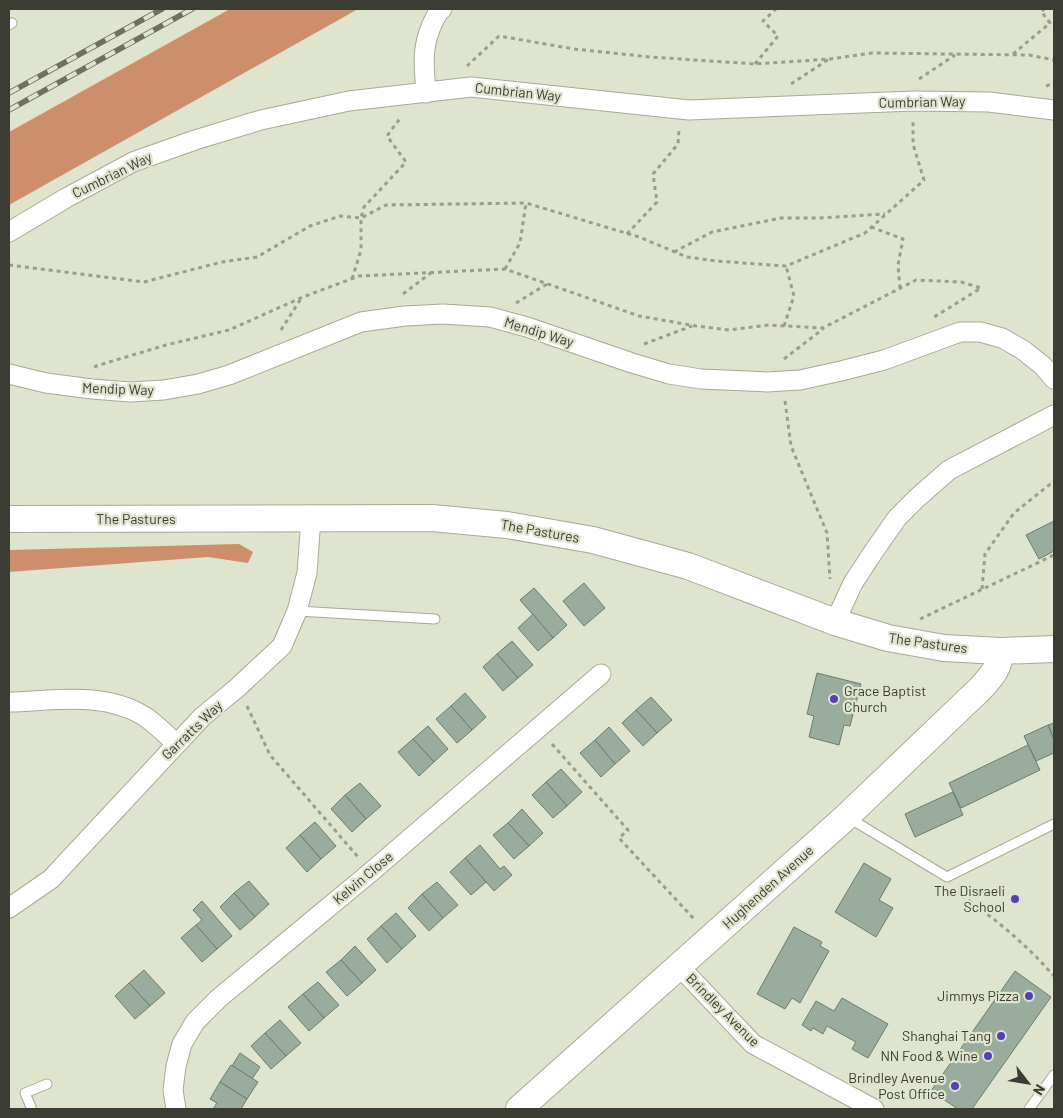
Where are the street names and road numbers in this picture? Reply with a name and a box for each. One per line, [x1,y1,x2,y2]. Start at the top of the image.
street label: Cumbrian Way [474,79,563,105]
street label: Cumbrian Way [879,92,966,111]
street label: Cumbrian Way [69,148,155,201]
street label: Mendip Way [502,313,576,350]
street label: Mendip Way [82,379,155,398]
street label: The Pastures [96,510,176,527]
street label: The Pastures [499,515,581,546]
street label: The Pastures [888,629,969,656]
street label: Garratts Way [158,696,226,763]
street label: Hughenden Avenue [719,841,817,932]
street label: Kelvin Close [329,848,396,908]
street label: Brindley Avenue [683,969,764,1050]

